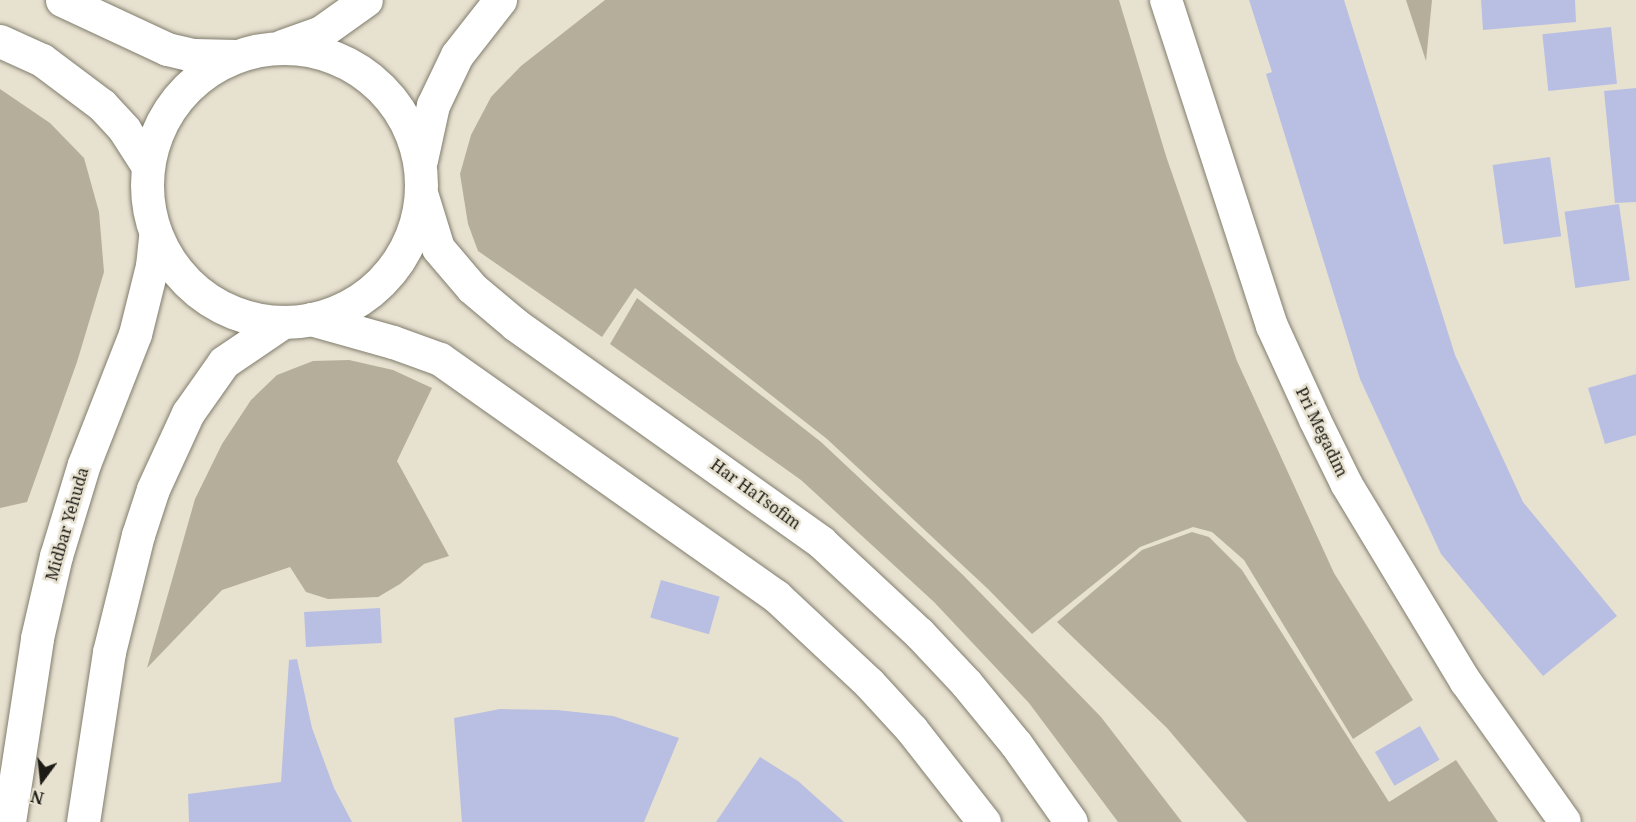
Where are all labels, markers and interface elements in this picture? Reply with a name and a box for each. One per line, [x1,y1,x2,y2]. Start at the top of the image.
street label: Pri Megadim [1292,384,1352,480]
street label: Har HaTsofim [707,455,805,533]
street label: Midbar Yehuda [42,465,92,583]
north arrow [12,750,72,810]
text: N [28,785,46,810]

